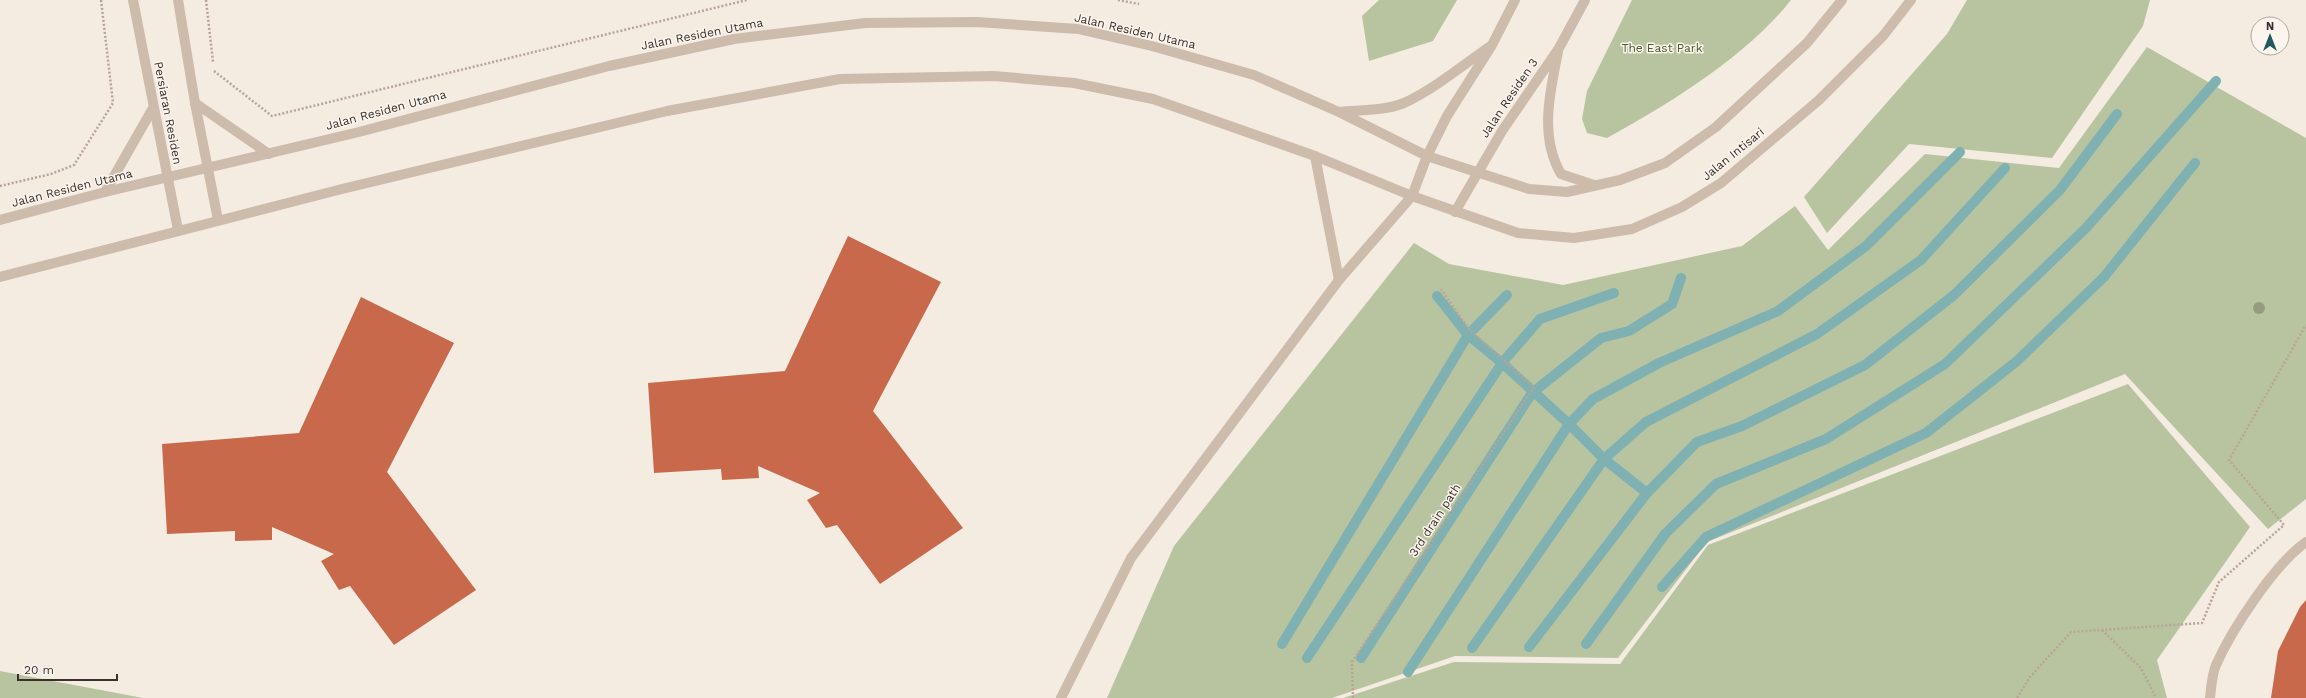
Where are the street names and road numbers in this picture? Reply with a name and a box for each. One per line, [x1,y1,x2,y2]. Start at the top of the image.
street label: Jalan Residen Utama [1073,10,1197,52]
street label: Jalan Residen Utama [640,15,764,53]
street label: Jalan Residen 3 [1477,56,1541,140]
street label: Persiaran Residen [151,61,185,165]
street label: Jalan Residen Utama [324,87,448,133]
street label: Jalan Intisari [1699,125,1767,183]
street label: Jalan Residen Utama [10,166,134,210]
street label: 3rd drain path [1406,481,1464,559]

